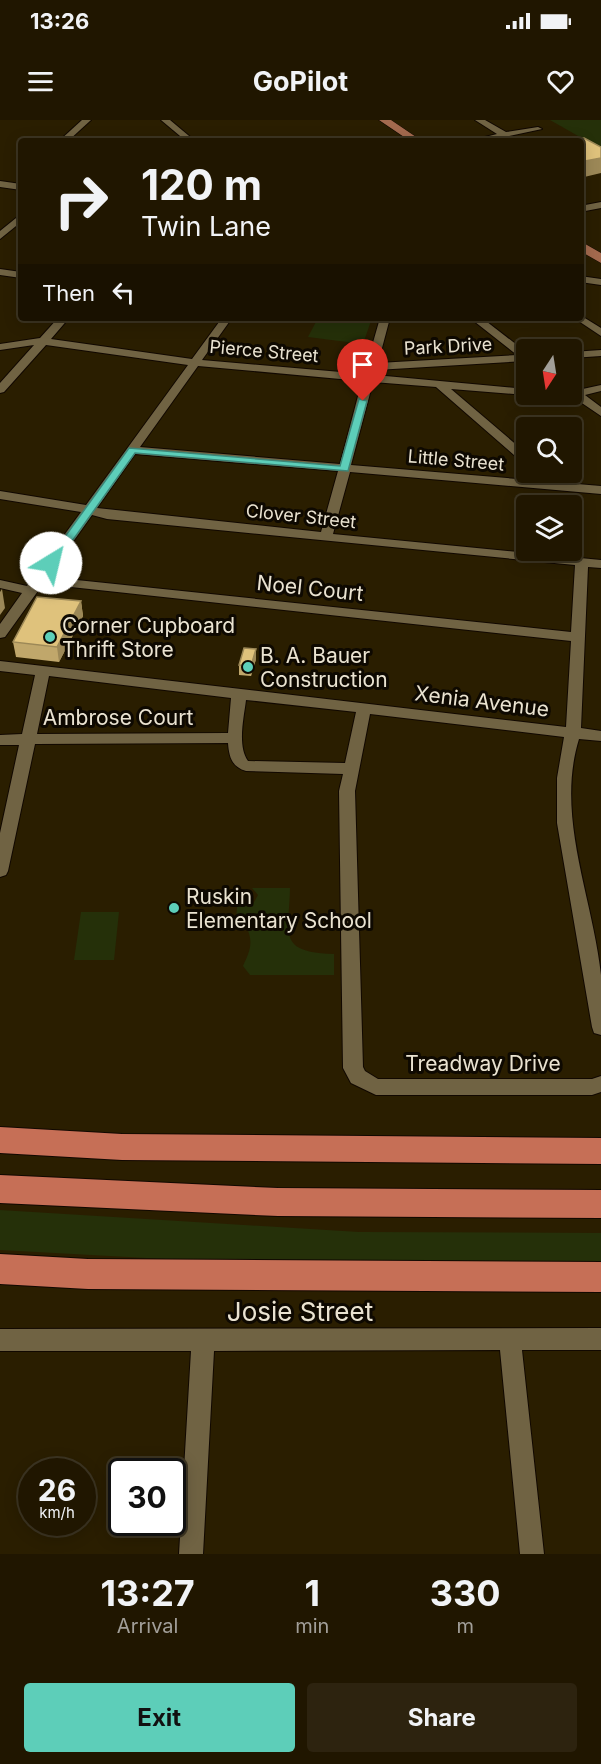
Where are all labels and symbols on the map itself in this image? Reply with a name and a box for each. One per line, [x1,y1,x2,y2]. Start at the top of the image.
street label: Park Drive [403,333,493,359]
street label: Pierce Street [209,336,320,366]
pin [337,339,388,401]
north arrow [516,339,582,405]
street label: Little Street [407,445,505,475]
street label: Clover Street [245,500,357,532]
position arrow [19,531,83,595]
street label: Noel Court [255,570,365,606]
place label: Corner Cupboard Thrift Store [62,613,235,662]
marker: Corner Cupboard Thrift Store [43,630,57,644]
place label: B. A. Bauer Construction [260,643,388,692]
marker: B. A. Bauer Construction [241,660,255,674]
street label: Xenia Avenue [414,680,550,722]
street label: Ambrose Court [43,705,193,730]
place label: Ruskin Elementary School [186,884,372,933]
marker: Ruskin Elementary School [167,901,181,915]
street label: Treadway Drive [405,1051,561,1076]
street label: Josie Street [227,1296,373,1327]
speed limit sign: 30 [108,1458,186,1536]

